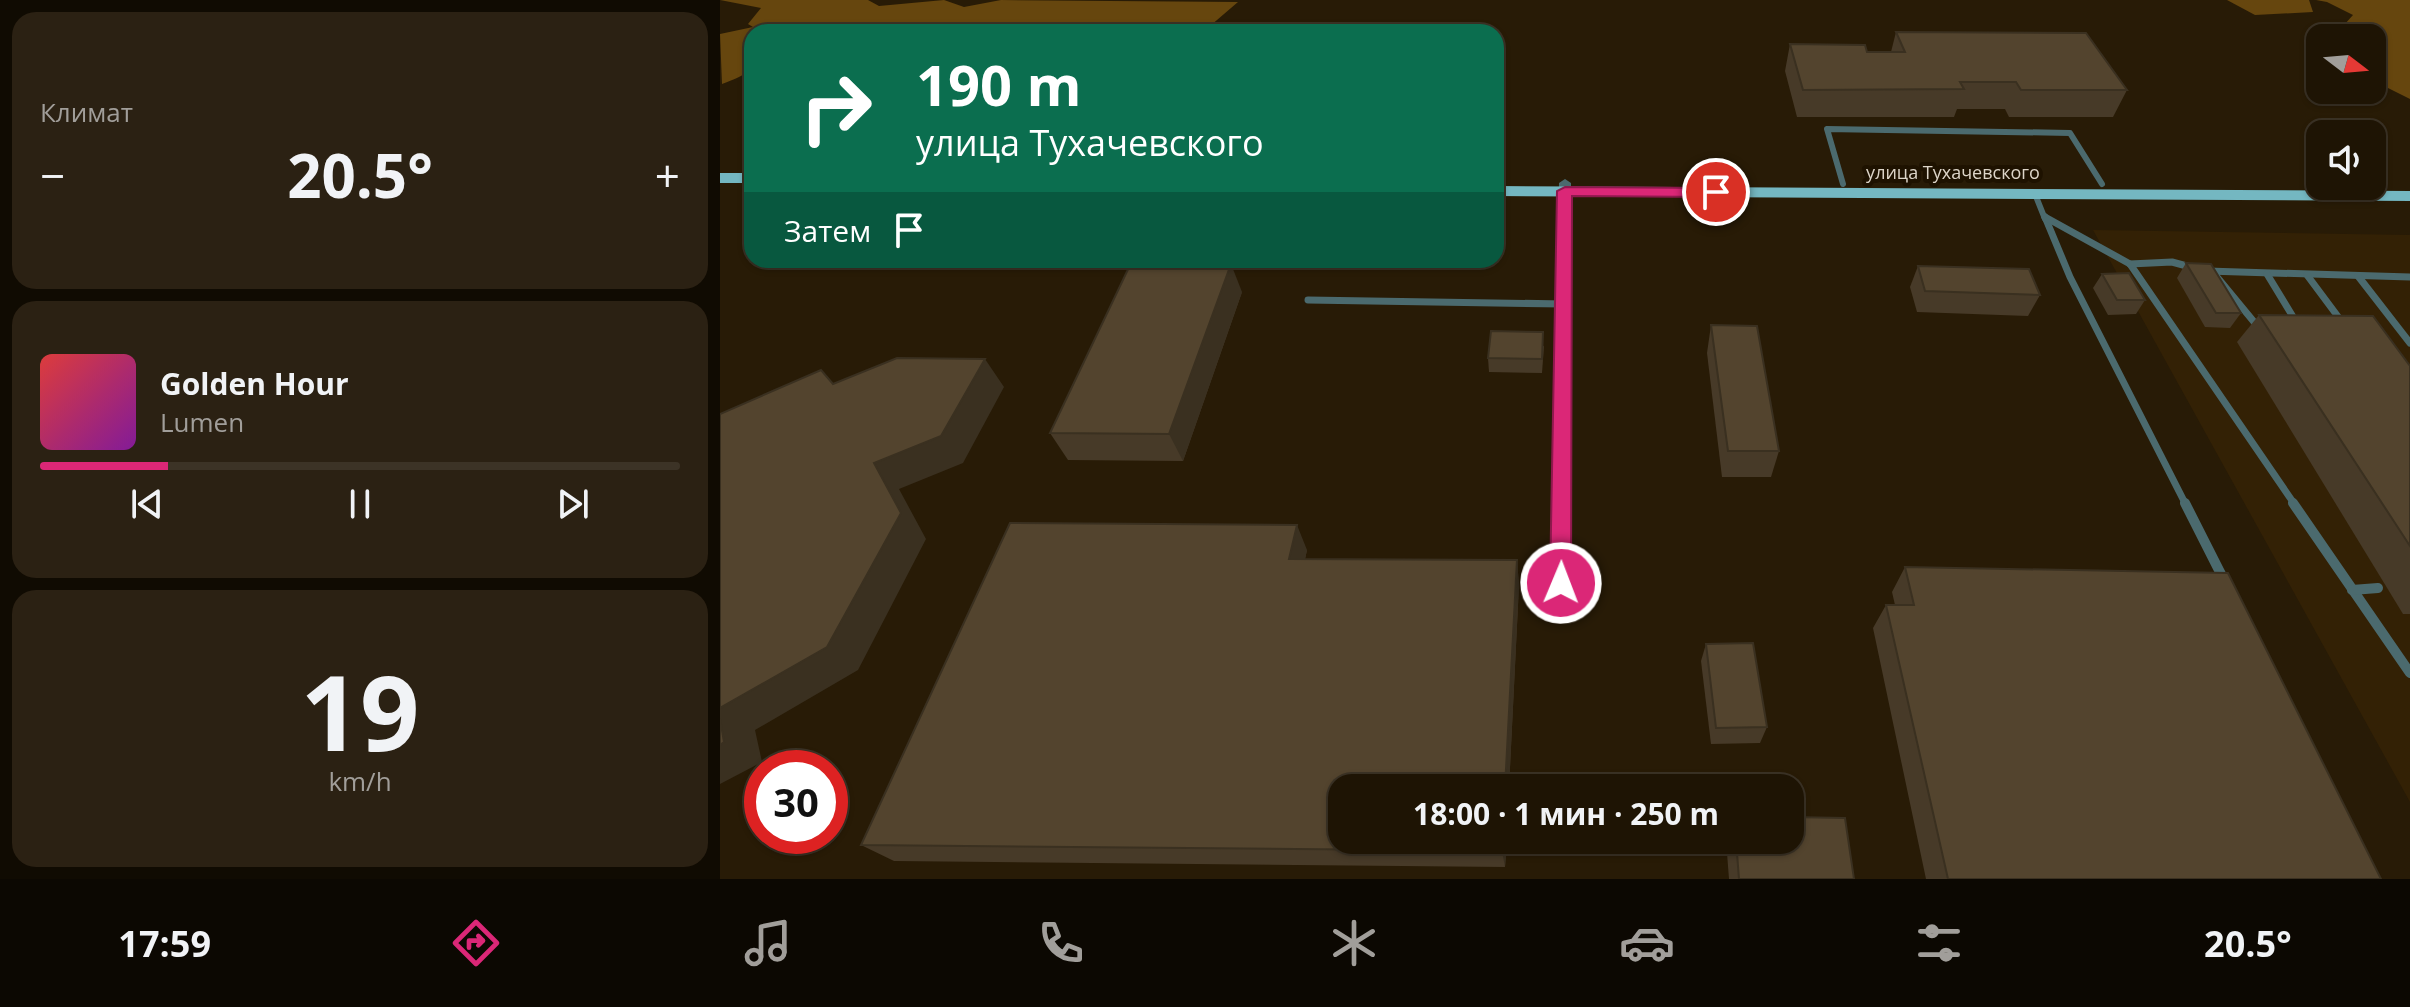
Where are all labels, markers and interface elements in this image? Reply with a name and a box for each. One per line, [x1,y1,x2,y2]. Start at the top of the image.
north arrow [2306,24,2386,104]
map controls [2306,24,2386,200]
text: 190 m [916,46,1082,122]
icon: right [784,56,888,160]
text: Климат [40,94,133,130]
text: улица Тухачевского [916,118,1264,167]
button: sound [2306,120,2386,200]
text: 20.5° [287,134,433,216]
text: − [40,145,65,205]
text: + [655,145,680,205]
pin [1682,158,1750,226]
street label: улица Тухачевского [1866,160,2040,184]
icon: arrive [1694,170,1738,214]
icon: arrive [887,208,931,252]
text: Затем [784,210,871,251]
text: Golden Hour [160,363,349,404]
text: Lumen [160,404,244,440]
icon: previous [125,482,169,526]
icon: pause [338,482,382,526]
icon: next [551,482,595,526]
position arrow [1519,541,1603,625]
text: 19 [301,640,419,781]
speed limit sign: 30 [744,750,848,854]
text: km/h [328,763,392,799]
text: 18:00 · 1 мин · 250 m [1413,793,1719,834]
icon: directions [448,915,504,971]
icon: music [740,915,796,971]
icon: phone [1033,915,1089,971]
icon: climate [1326,915,1382,971]
icon: car [1619,915,1675,971]
icon: filters [1911,915,1967,971]
text: 17:59 [118,919,211,968]
text: 20.5° [2204,919,2292,968]

